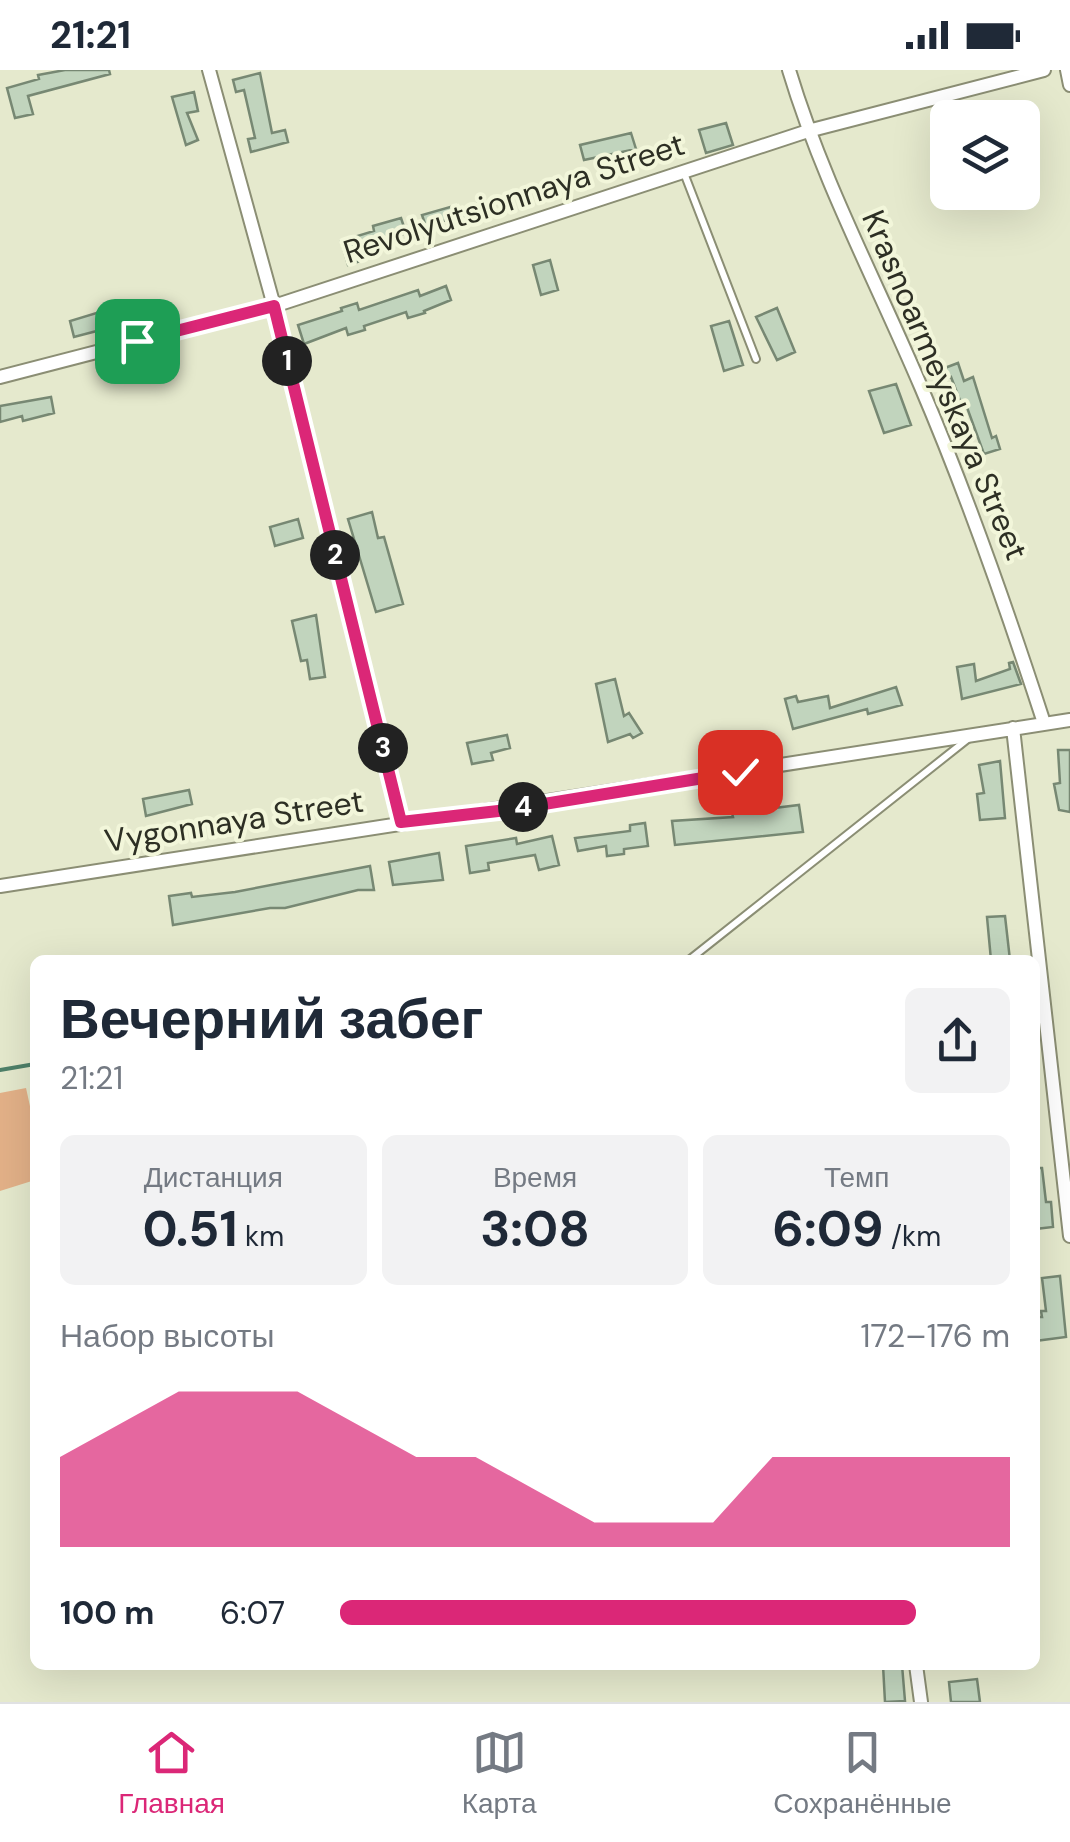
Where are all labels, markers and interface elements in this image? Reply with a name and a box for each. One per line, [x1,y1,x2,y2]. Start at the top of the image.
text: 21:21 [50,10,131,60]
map controls [930,100,1040,210]
button: layers [930,100,1040,210]
street label: Revolyutsionnaya Street [338,123,690,273]
street label: Krasnoarmeyskaya Street [852,204,1038,566]
pin [95,299,180,384]
icon: arrive [110,314,165,369]
pin: 1 [262,336,312,386]
text: 1 [282,342,292,379]
pin: 2 [310,530,360,580]
text: 2 [327,536,343,573]
pin: 3 [358,723,408,773]
text: 3 [375,729,391,766]
pin [698,730,783,815]
icon: check [713,745,768,800]
street label: Vygonnaya Street [102,780,366,862]
pin: 4 [498,782,548,832]
text: 4 [514,788,532,825]
text: Вечерний забег [60,983,484,1055]
button: share [905,988,1010,1093]
text: 21:21 [60,1057,123,1099]
text: Дистанция [144,1159,283,1196]
text: Время [493,1159,577,1196]
text: Темп [824,1159,889,1196]
text: 0.51 [143,1196,238,1262]
text: 3:08 [480,1196,590,1262]
text: 6:09 [772,1196,884,1262]
text: km [238,1218,284,1255]
text: /km [884,1218,941,1255]
text: Набор высоты [60,1315,274,1357]
text: 172–176 m [861,1315,1010,1357]
text: 100 m [60,1592,154,1634]
text: 6:07 [220,1592,285,1634]
tab: Главная [118,1725,225,1822]
tab: Карта [462,1725,537,1822]
tab: Сохранённые [773,1725,952,1822]

